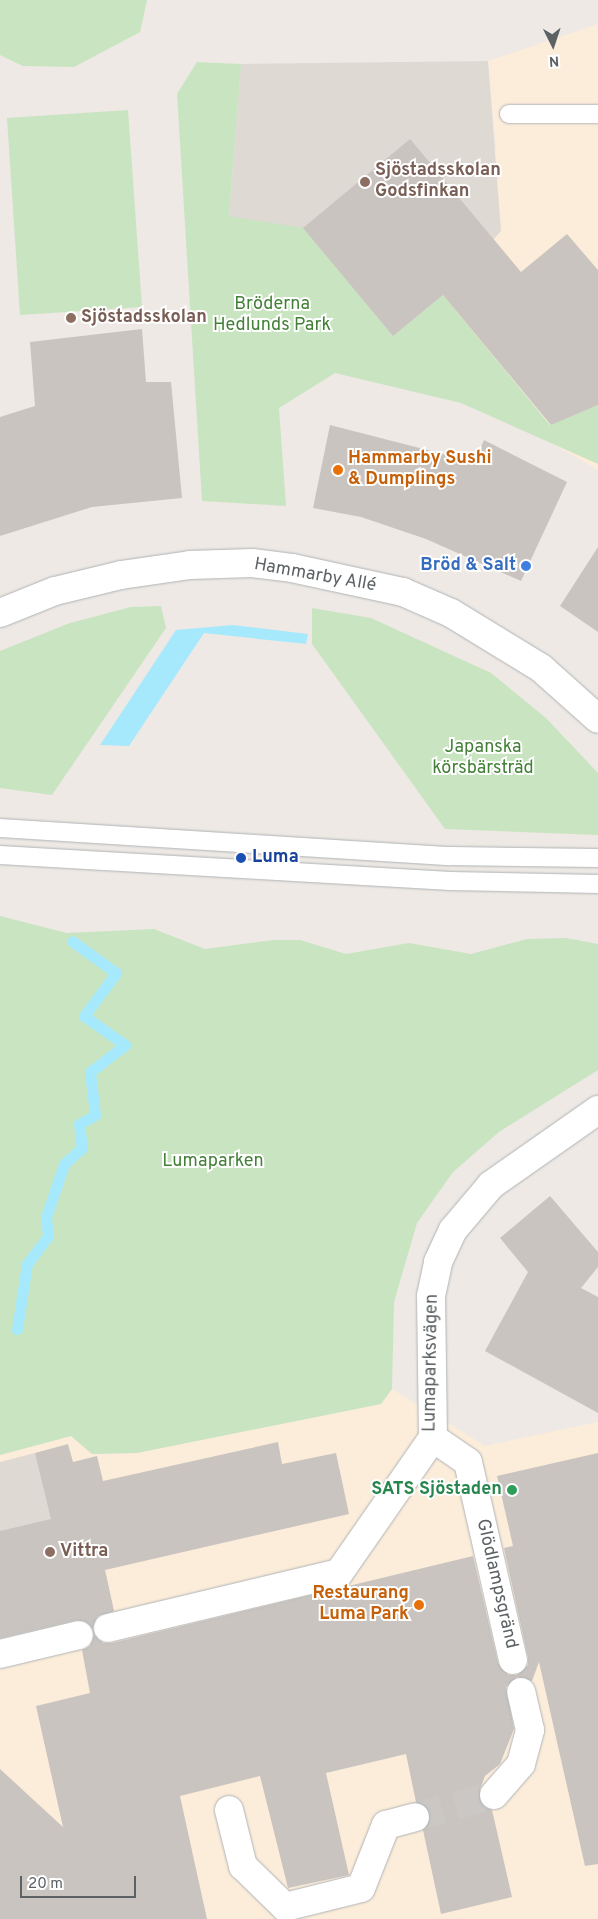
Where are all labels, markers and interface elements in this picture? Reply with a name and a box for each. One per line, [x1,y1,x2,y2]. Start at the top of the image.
north arrow [528,20,578,70]
text: N [548,52,560,69]
place label: Sjöstadsskolan Godsfinkan [375,161,501,203]
marker: Sjöstadsskolan Godsfinkan [359,176,371,188]
park label: Bröderna Hedlunds Park [213,295,331,338]
place label: Sjöstadsskolan [81,307,207,329]
marker: Sjöstadsskolan [65,312,77,324]
place label: Hammarby Sushi & Dumplings [348,449,492,492]
marker: Hammarby Sushi & Dumplings [332,464,344,476]
street label: Hammarby Allé [252,555,378,597]
place label: Bröd & Salt [420,555,516,577]
marker: Bröd & Salt [520,560,532,572]
park label: Japanska körsbärsträd [432,738,534,781]
place label: Luma [252,847,299,869]
marker: Luma [234,851,248,865]
park label: Lumaparken [162,1151,264,1173]
street label: Lumaparksvägen [420,1294,444,1432]
place label: SATS Sjöstaden [371,1479,502,1501]
marker: SATS Sjöstaden [506,1484,518,1496]
street label: Glödlampsgränd [471,1517,521,1651]
place label: Vittra [60,1541,108,1563]
marker: Vittra [44,1546,56,1558]
place label: Restaurang Luma Park [312,1584,409,1626]
marker: Restaurang Luma Park [413,1599,425,1611]
scale bar [22,1866,139,1898]
text: 20 m [28,1875,63,1894]

